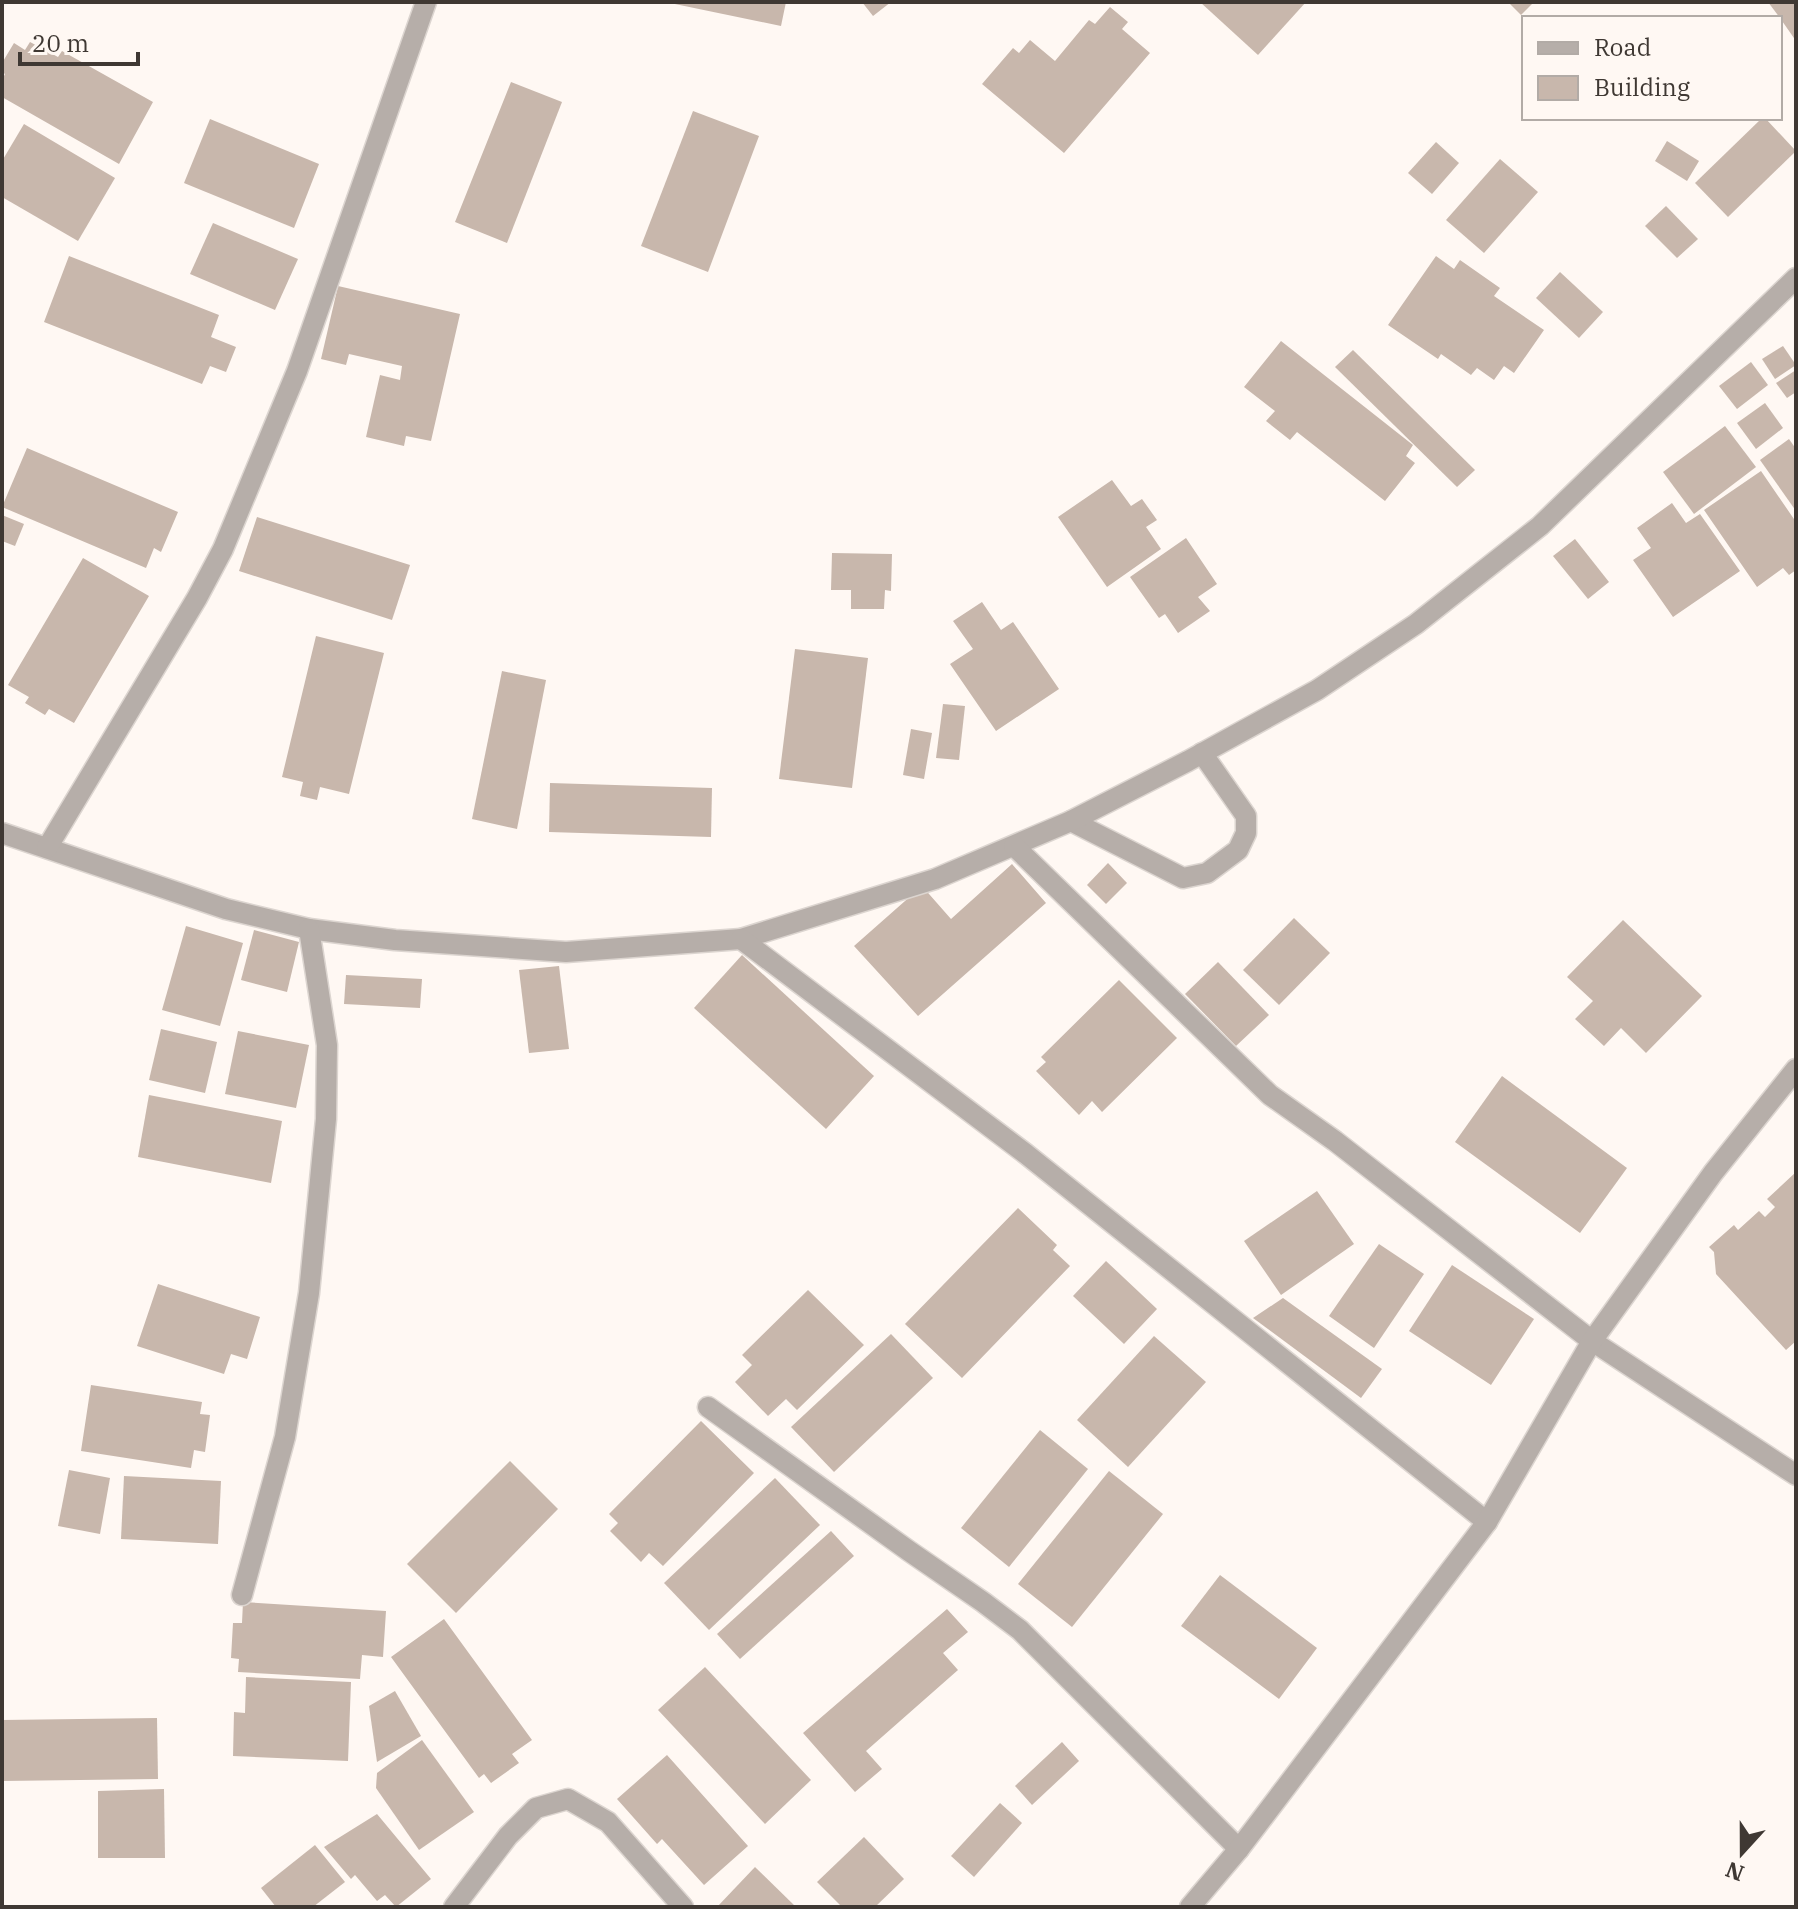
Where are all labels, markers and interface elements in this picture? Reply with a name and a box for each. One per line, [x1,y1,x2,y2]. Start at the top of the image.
scale bar [20,16,138,66]
legend [1522,16,1782,120]
text: 20 m [32,27,89,59]
text: Road [1594,31,1651,63]
text: Building [1594,71,1690,103]
north arrow [1702,1813,1782,1893]
text: N [1721,1855,1748,1889]

